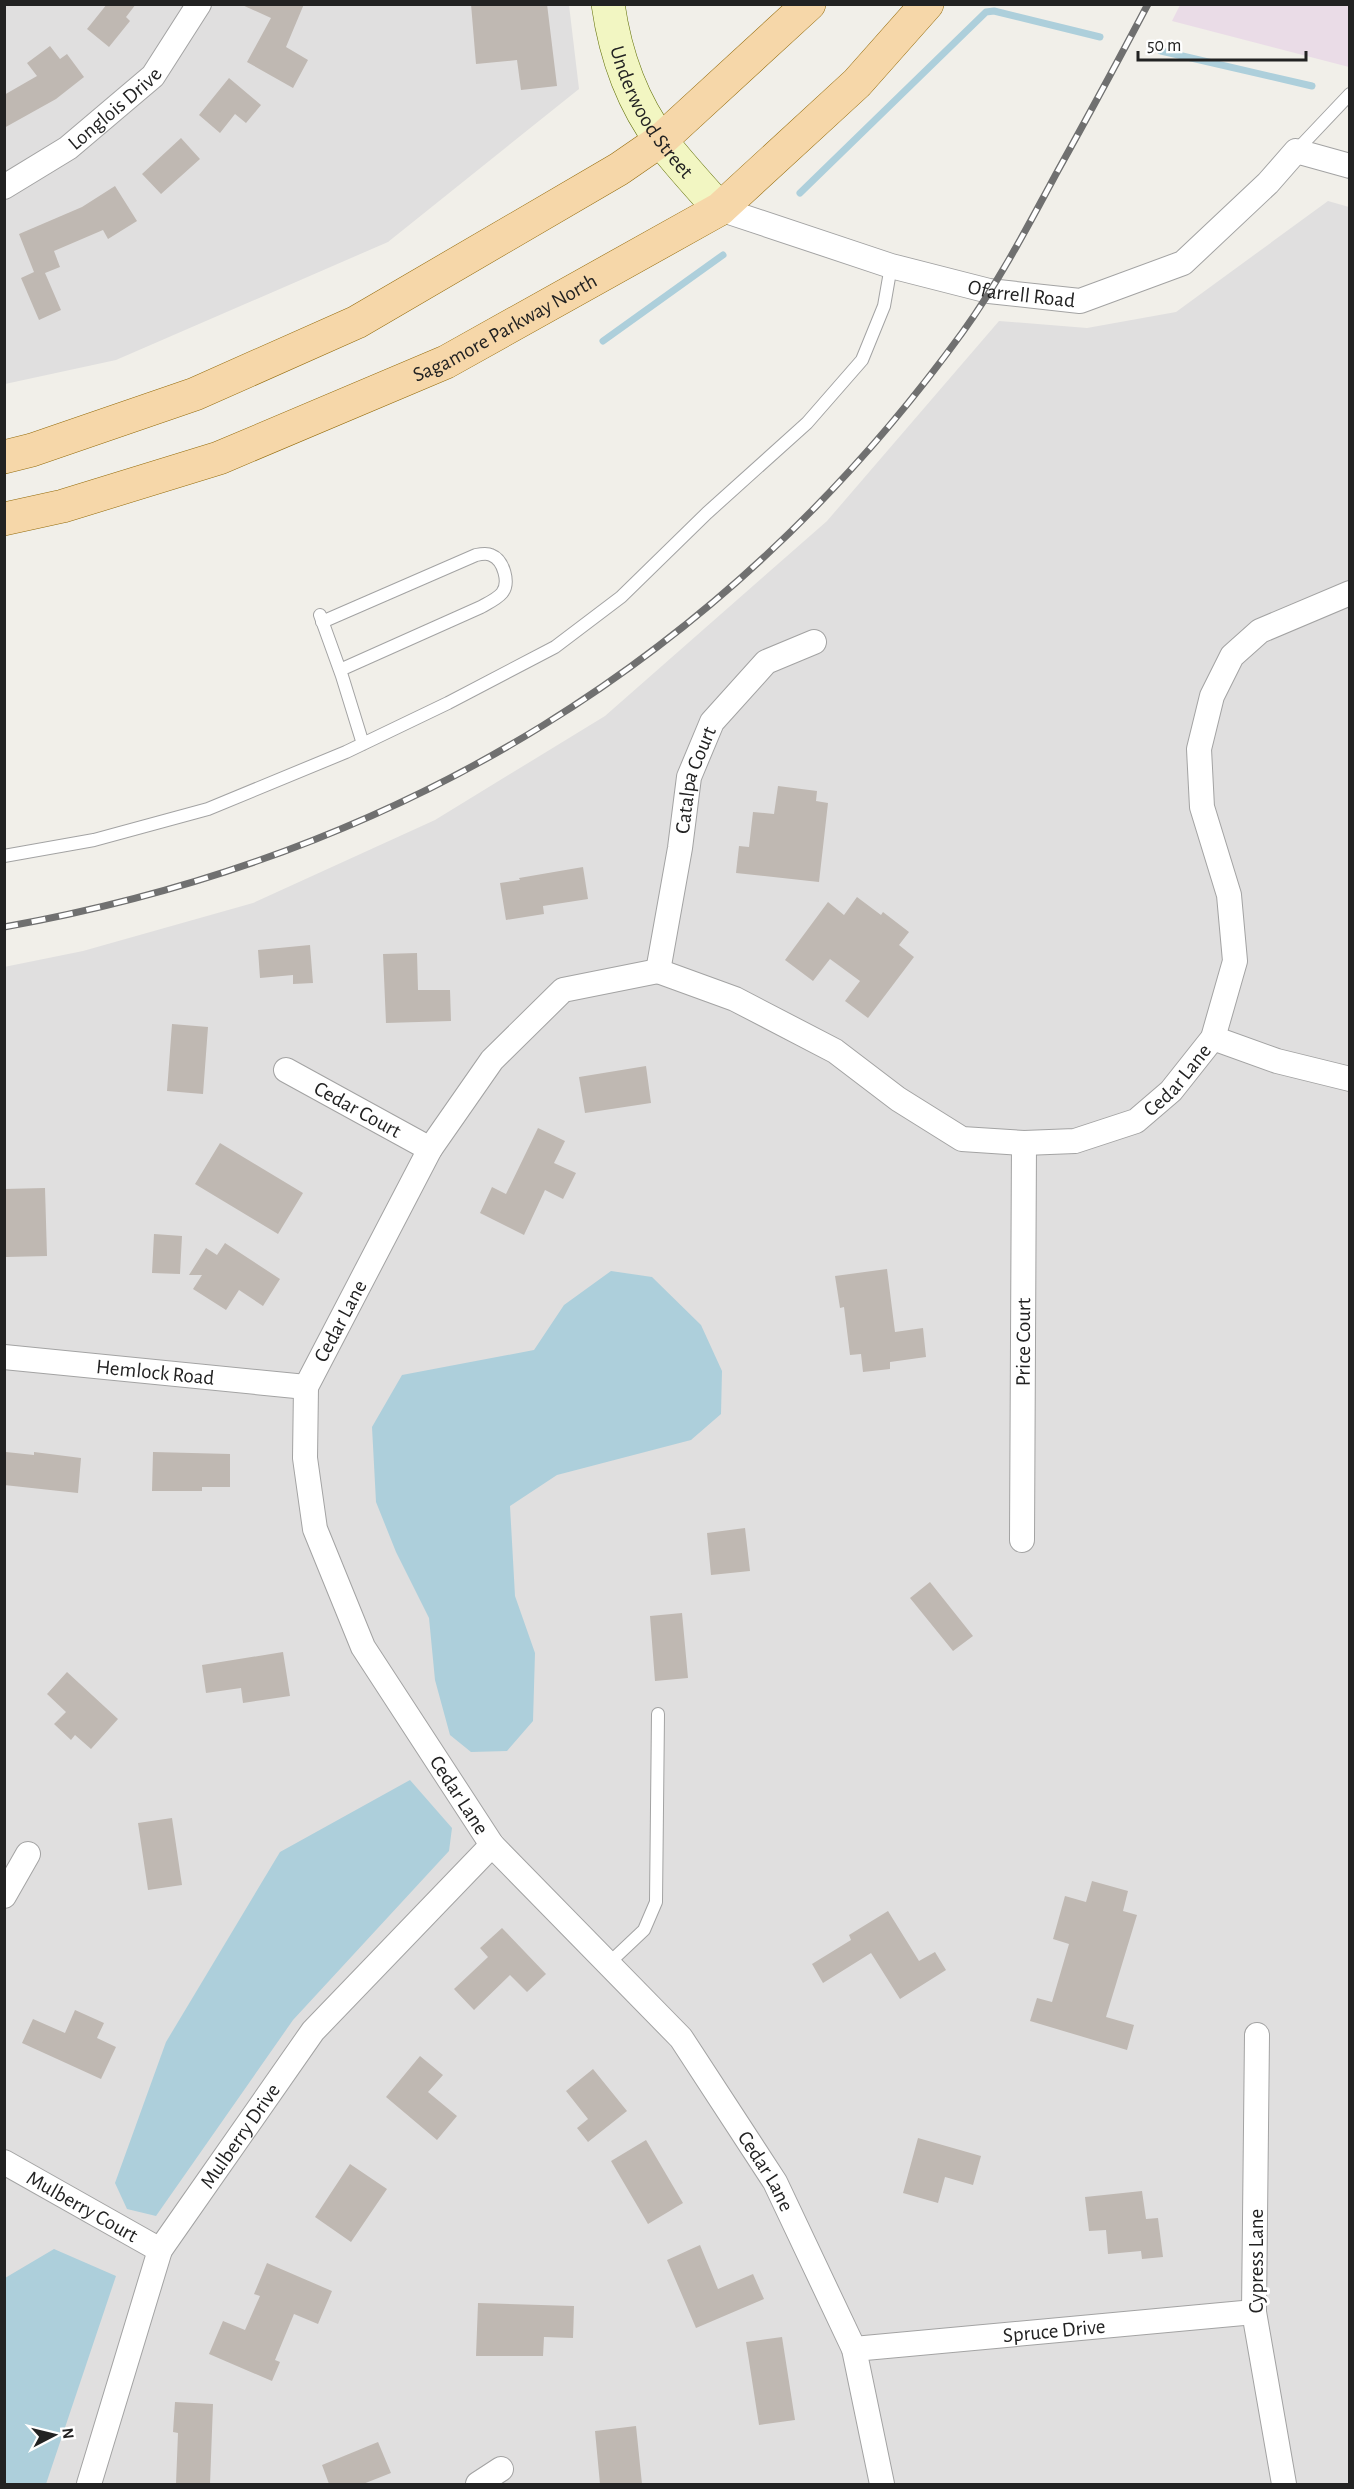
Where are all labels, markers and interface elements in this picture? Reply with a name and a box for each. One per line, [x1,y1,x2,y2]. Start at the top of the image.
scale bar [1138,24,1306,62]
text: 50 m [1147,37,1181,55]
street label: Underwood Street [606,44,697,183]
street label: Longlois Drive [64,64,166,154]
street label: Sagamore Parkway North [410,270,601,386]
street label: Ofarrell Road [966,276,1076,311]
street label: Catalpa Court [672,723,720,835]
street label: Cedar Lane [1140,1040,1215,1121]
street label: Cedar Court [311,1078,405,1142]
street label: Cedar Lane [310,1277,371,1366]
street label: Price Court [1013,1297,1034,1386]
street label: Hemlock Road [95,1356,216,1389]
street label: Cedar Lane [426,1752,492,1838]
street label: Mulberry Drive [197,2080,284,2192]
street label: Cedar Lane [734,2127,797,2215]
street label: Mulberry Court [23,2167,141,2246]
street label: Cypress Lane [1246,2209,1267,2313]
street label: Spruce Drive [1002,2316,1106,2346]
north arrow [24,2405,84,2465]
text: N [59,2427,77,2440]

